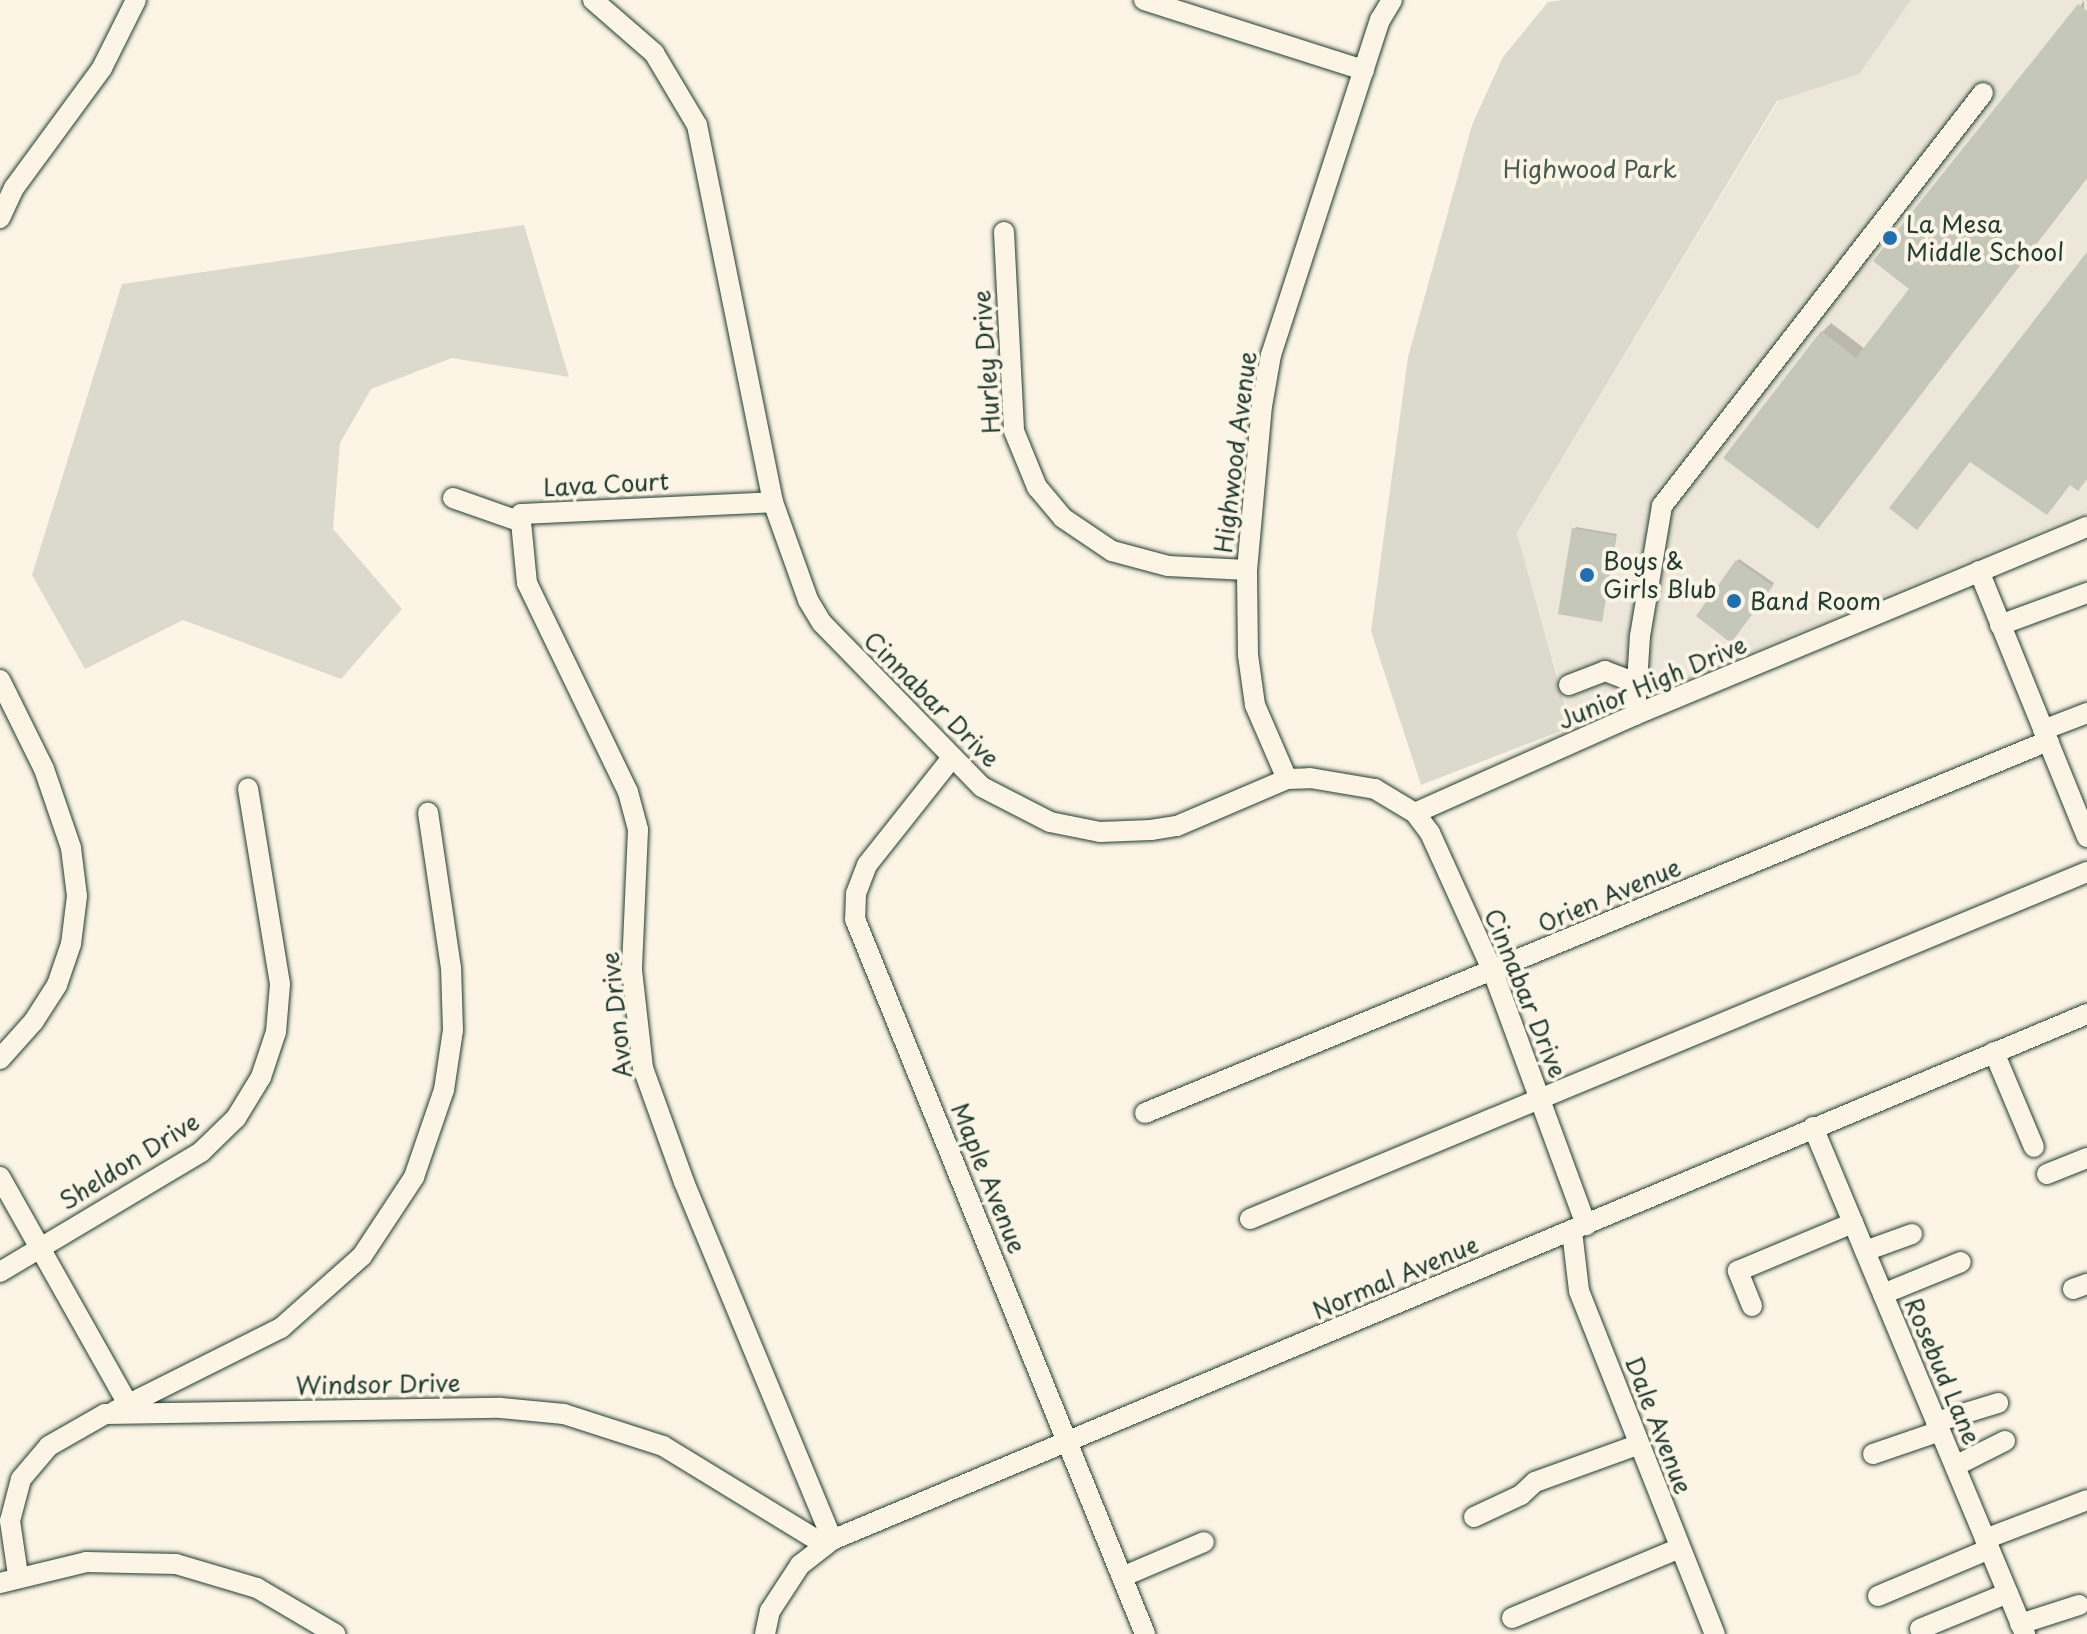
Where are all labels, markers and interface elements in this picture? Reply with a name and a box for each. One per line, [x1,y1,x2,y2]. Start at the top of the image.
park label: Highwood Park [1502,155,1678,183]
place label: La Mesa Middle School [1906,210,2066,266]
marker: La Mesa Middle School [1881,229,1899,247]
street label: Hurley Drive [967,288,1005,436]
street label: Highwood Avenue [1208,349,1262,555]
street label: Lava Court [542,466,670,502]
place label: Boys & Girls Blub [1603,547,1717,603]
marker: Boys & Girls Blub [1578,566,1596,584]
place label: Band Room [1750,587,1882,615]
marker: Band Room [1725,592,1743,610]
street label: Cinnabar Drive [859,626,1005,772]
street label: Junior High Drive [1552,629,1752,735]
street label: Orien Avenue [1533,852,1685,938]
street label: Cinnabar Drive [1479,905,1573,1081]
street label: Avon Drive [595,951,637,1079]
street label: Maple Avenue [945,1098,1033,1258]
street label: Sheldon Drive [54,1107,204,1215]
street label: Normal Avenue [1308,1229,1482,1325]
street label: Rosebud Lane [1899,1293,1987,1449]
street label: Dale Avenue [1620,1352,1698,1498]
street label: Windsor Drive [295,1368,461,1400]

